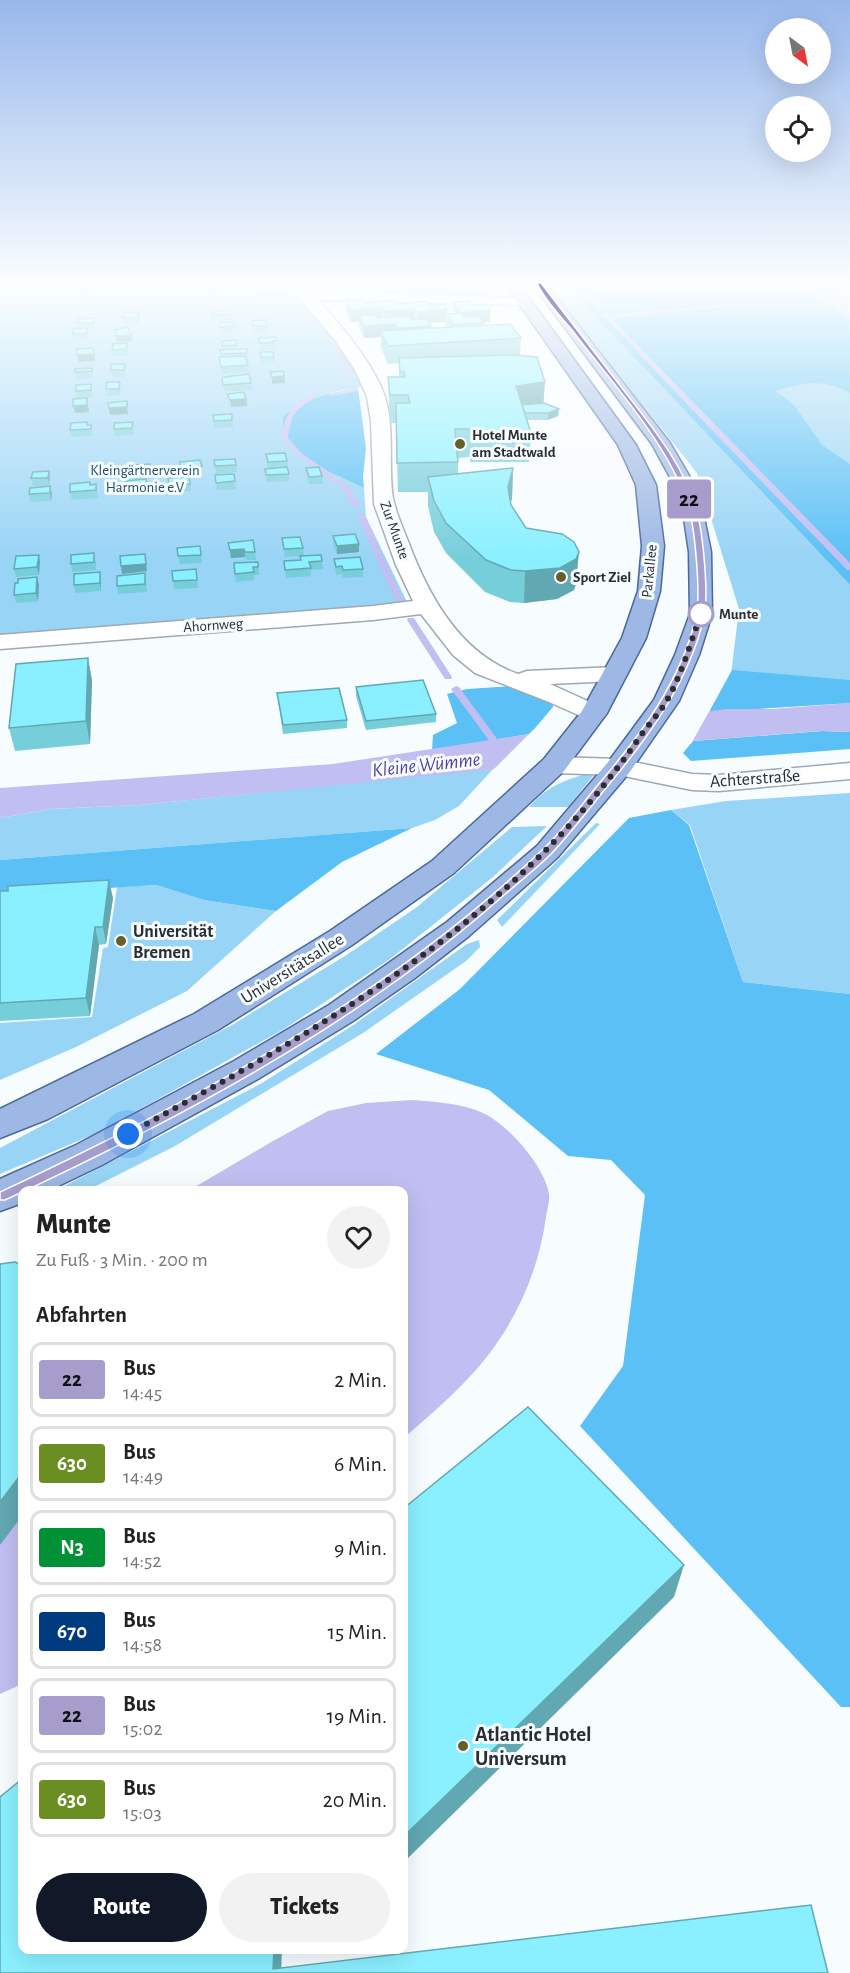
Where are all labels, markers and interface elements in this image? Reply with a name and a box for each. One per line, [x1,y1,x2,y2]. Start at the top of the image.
north arrow [765,18,831,84]
map controls [765,18,831,162]
button: locate [765,96,831,162]
place label: Hotel Munte am Stadtwald [472,428,556,460]
marker: Hotel Munte am Stadtwald [453,437,467,451]
park label: Kleingärtnerverein Harmonie e.V [90,463,200,495]
line badge: 22 [662,480,716,518]
text: 22 [679,489,699,510]
street label: Zur Munte [377,499,412,561]
street label: Parkallee [639,543,660,599]
marker: Sport Ziel [554,570,568,584]
place label: Sport Ziel [573,570,631,585]
marker: Munte [688,601,714,627]
place label: Munte [719,607,758,622]
street label: Ahornweg [183,616,244,635]
water label: Kleine Wümme [371,749,482,781]
street label: Achterstraße [709,767,801,791]
place label: Universität Bremen [133,923,213,962]
street label: Universitätsallee [238,930,347,1008]
marker: Universität Bremen [114,934,128,948]
your location [113,1119,143,1149]
button: heart [327,1206,390,1269]
text: Munte [36,1211,111,1239]
text: Zu Fuß · 3 Min. · 200 m [36,1250,208,1270]
text: Abfahrten [36,1304,127,1326]
text: Bus [123,1357,156,1379]
text: 22 [62,1369,82,1390]
text: 2 Min. [334,1369,387,1391]
text: 14:45 [123,1383,162,1403]
text: Bus [123,1441,156,1463]
text: 630 [57,1453,87,1474]
text: 6 Min. [334,1453,387,1475]
text: 14:49 [123,1467,163,1487]
text: Bus [123,1525,156,1547]
text: N3 [60,1537,84,1558]
text: 9 Min. [334,1537,387,1559]
text: 14:52 [123,1551,162,1571]
text: Bus [123,1609,156,1631]
text: 670 [57,1621,87,1642]
text: 15 Min. [328,1621,387,1643]
text: 14:58 [123,1635,162,1655]
text: Bus [123,1693,156,1715]
text: 22 [62,1705,82,1726]
text: 19 Min. [326,1705,387,1727]
text: 15:02 [123,1719,162,1739]
place label: Atlantic Hotel Universum [475,1724,592,1769]
marker: Atlantic Hotel Universum [456,1739,470,1753]
text: Bus [123,1777,156,1799]
text: 630 [57,1789,87,1810]
text: 20 Min. [323,1789,387,1811]
text: 15:03 [123,1803,162,1823]
button: Route [36,1873,207,1942]
button: Tickets [219,1873,390,1942]

